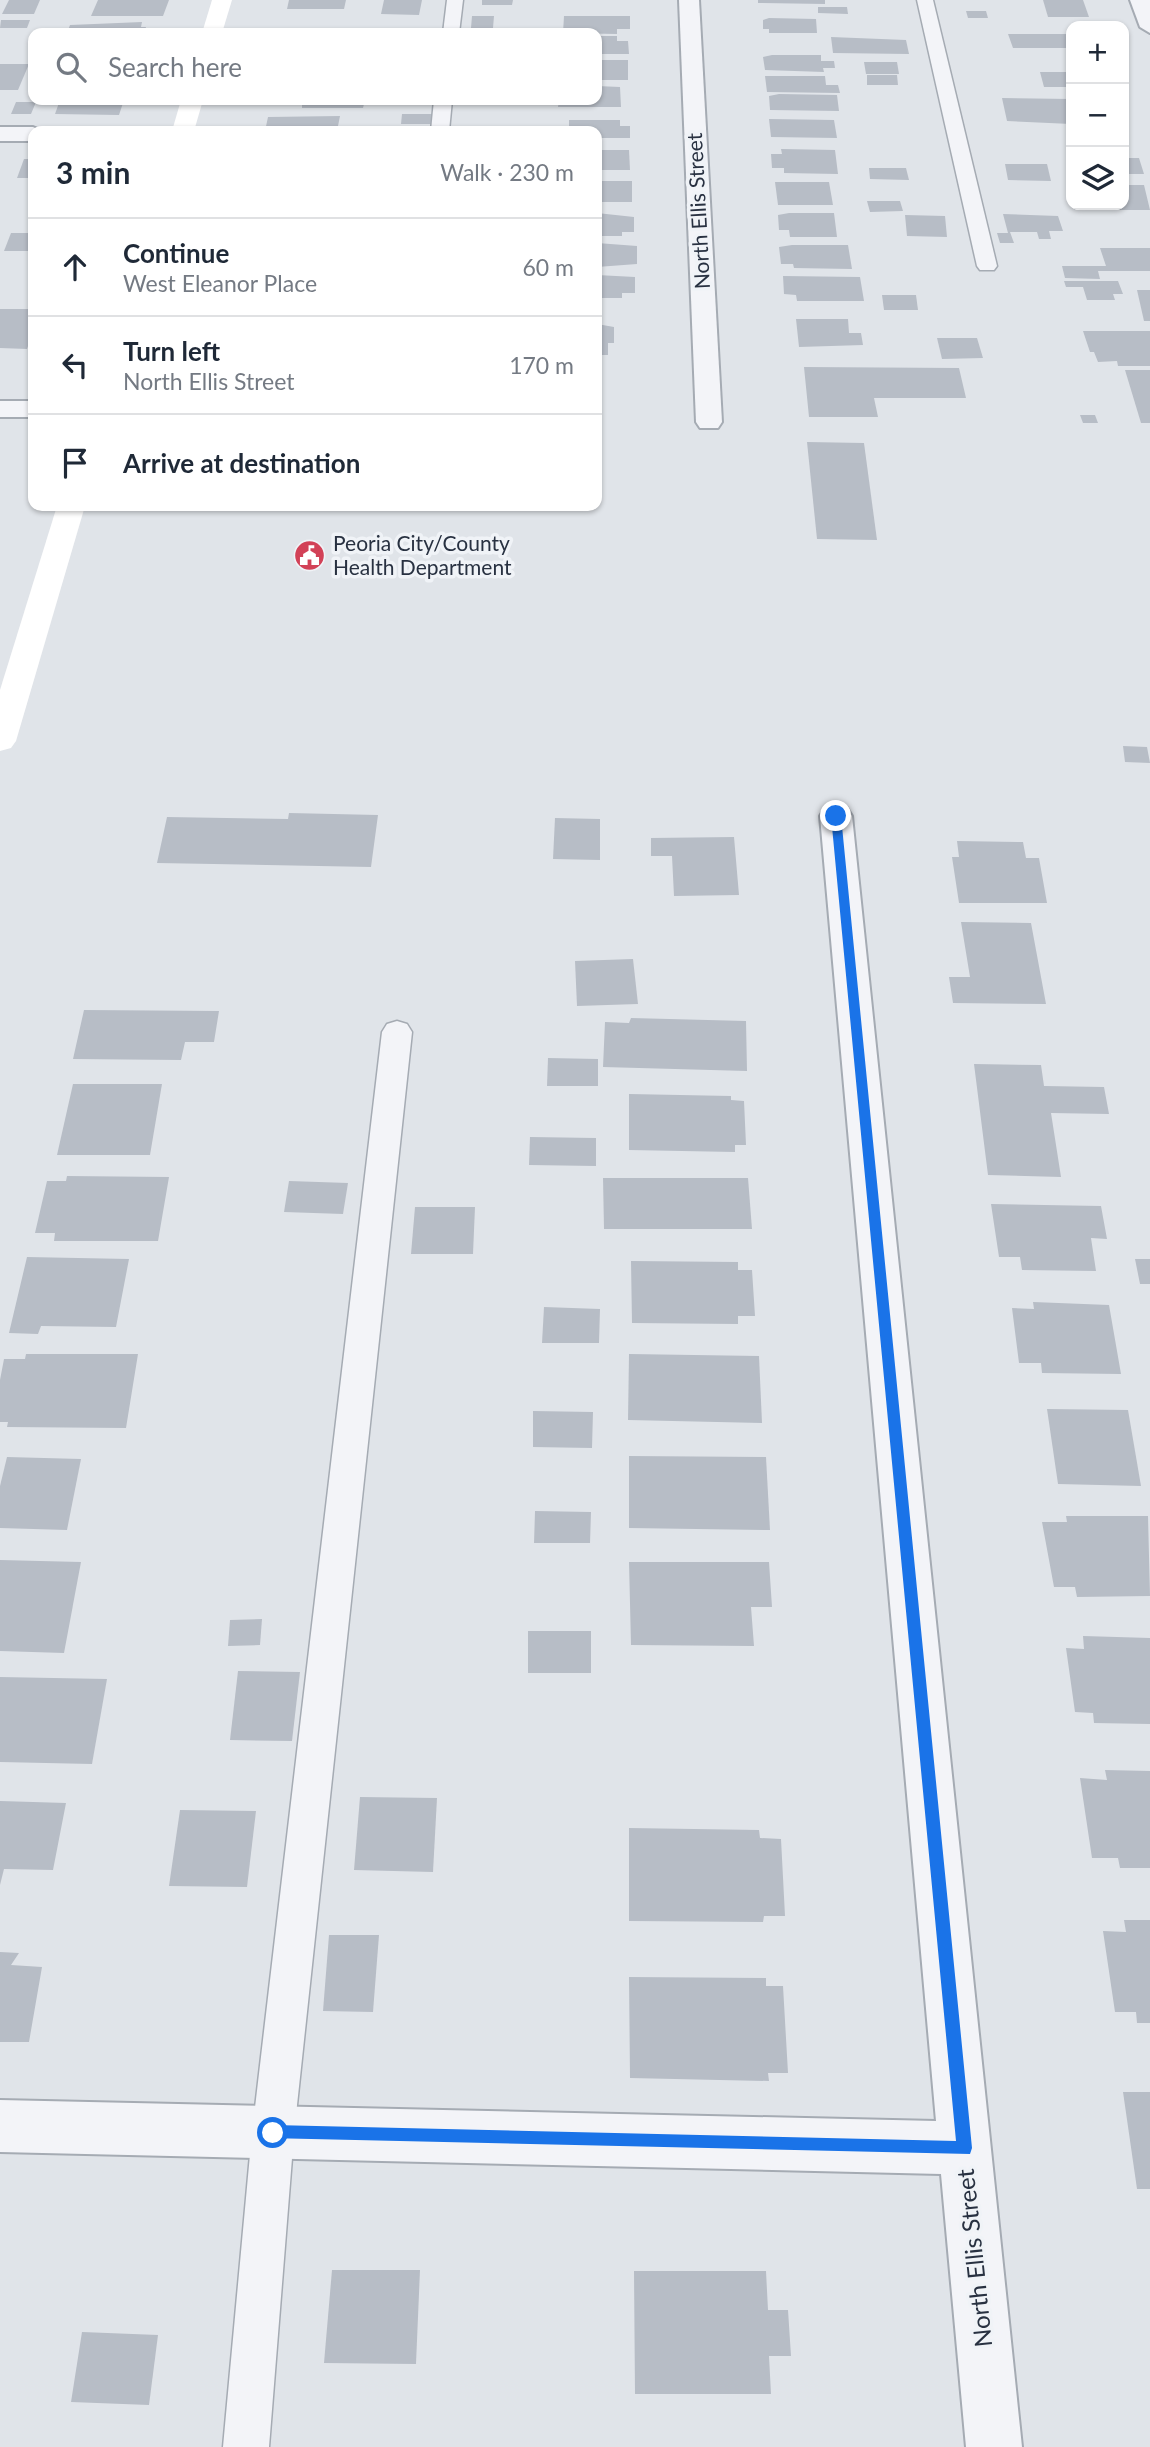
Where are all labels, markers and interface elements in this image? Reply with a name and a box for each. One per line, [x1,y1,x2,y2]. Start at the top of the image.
map controls [1066,21,1129,210]
button: + [1066,21,1129,84]
search box [28,28,602,105]
icon: search [52,48,90,86]
text: Search here [108,51,242,83]
button: − [1066,84,1129,147]
street label: North Ellis Street [681,132,714,290]
button: layers [1066,147,1129,210]
text: 3 min [56,154,130,190]
text: Walk · 230 m [440,158,574,186]
text: Continue [123,237,229,269]
icon: ahead [56,248,94,286]
text: 60 m [523,253,574,281]
text: West Eleanor Place [123,269,317,297]
text: Turn left [123,335,220,367]
icon: left [56,346,94,384]
text: 170 m [509,351,574,379]
text: North Ellis Street [123,367,295,395]
icon: arrive [56,444,94,482]
text: Arrive at destination [123,447,360,479]
place label: Peoria City/County Health Department [333,530,512,579]
public building icon: Peoria City/County Health Department [293,539,327,573]
route end [820,800,851,831]
route start [257,2117,288,2148]
street label: North Ellis Street [950,2167,997,2349]

